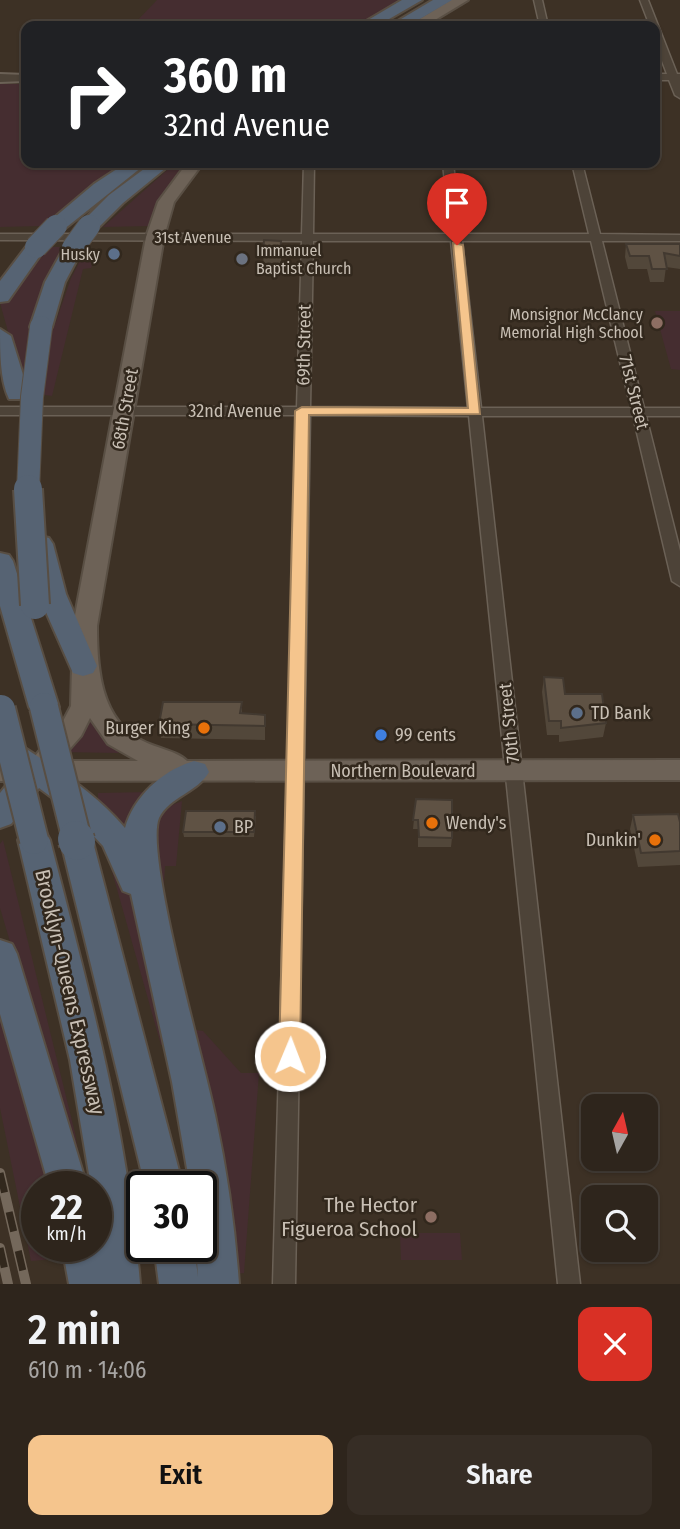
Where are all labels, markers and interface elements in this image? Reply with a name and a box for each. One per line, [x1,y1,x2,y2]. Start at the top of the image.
text: 360 m [164,46,287,105]
icon: right [49,49,140,140]
text: 32nd Avenue [164,106,330,144]
pin [427,173,487,245]
icon: arrive [438,184,476,222]
street label: 31st Avenue [155,228,232,247]
place label: Immanuel Baptist Church [256,241,351,278]
place label: Husky [61,245,101,264]
marker: Husky [106,246,122,262]
marker: Immanuel Baptist Church [234,251,250,267]
street label: 69th Street [292,304,316,386]
place label: Monsignor McClancy Memorial High School [500,305,644,342]
marker: Monsignor McClancy Memorial High School [649,315,665,331]
street label: 71st Street [614,352,654,432]
street label: 68th Street [107,367,143,451]
street label: 32nd Avenue [188,400,282,422]
street label: 70th Street [494,682,524,764]
place label: TD Bank [591,702,651,724]
marker: TD Bank [569,705,585,721]
place label: Burger King [105,717,191,739]
marker: Burger King [196,720,212,736]
place label: 99 cents [395,724,456,746]
marker: 99 cents [373,727,389,743]
street label: Northern Boulevard [330,760,476,782]
place label: Wendy's [446,812,507,834]
marker: Wendy's [424,815,440,831]
place label: BP [234,816,253,838]
marker: BP [212,819,228,835]
place label: Dunkin' [586,829,641,851]
marker: Dunkin' [647,832,663,848]
street label: Brooklyn-Queens Expressway [29,867,111,1118]
position arrow [253,1019,327,1093]
north arrow [581,1094,658,1171]
map controls [581,1094,658,1262]
speed limit sign: 30 [126,1171,217,1262]
button: search [581,1185,658,1262]
text: 22 [50,1186,83,1228]
place label: The Hector Figueroa School [281,1192,418,1242]
marker: The Hector Figueroa School [423,1209,439,1225]
text: km/h [46,1223,87,1245]
text: 2 min [28,1305,121,1355]
button: close [578,1307,652,1381]
text: 610 m · 14:06 [28,1356,146,1384]
button: Exit [28,1435,333,1515]
button: Share [347,1435,652,1515]

